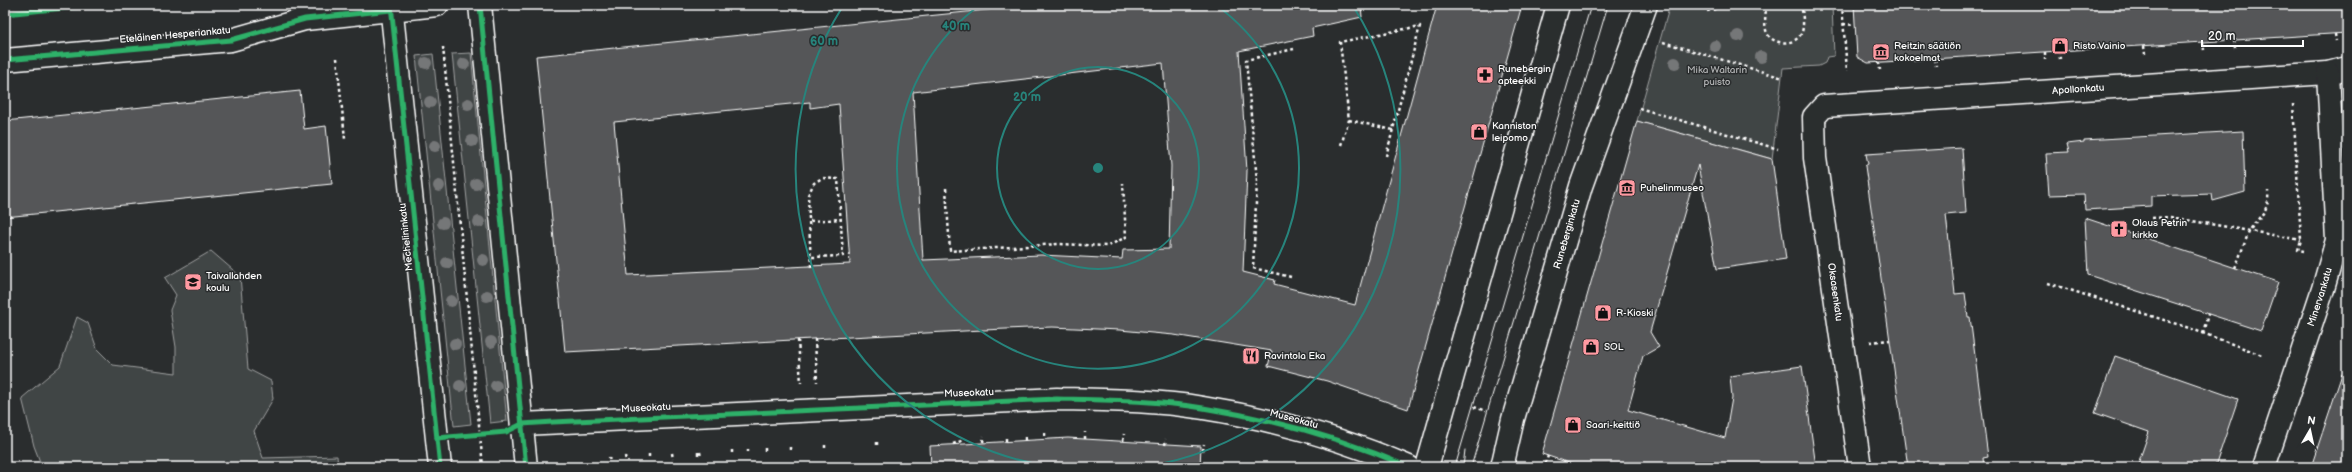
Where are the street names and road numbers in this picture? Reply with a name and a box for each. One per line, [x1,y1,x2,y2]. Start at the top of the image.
street label: Eteläinen Hesperiankatu [119,24,231,46]
street label: Apollonkatu [2052,82,2105,97]
street label: Runeberginkatu [1551,198,1583,270]
street label: Mechelininkatu [396,202,416,272]
street label: Oksasenkatu [1825,262,1845,322]
street label: Minervankatu [2305,266,2335,328]
street label: Museokatu [944,386,994,400]
street label: Museokatu [621,401,671,415]
street label: Museokatu [1268,407,1320,431]

